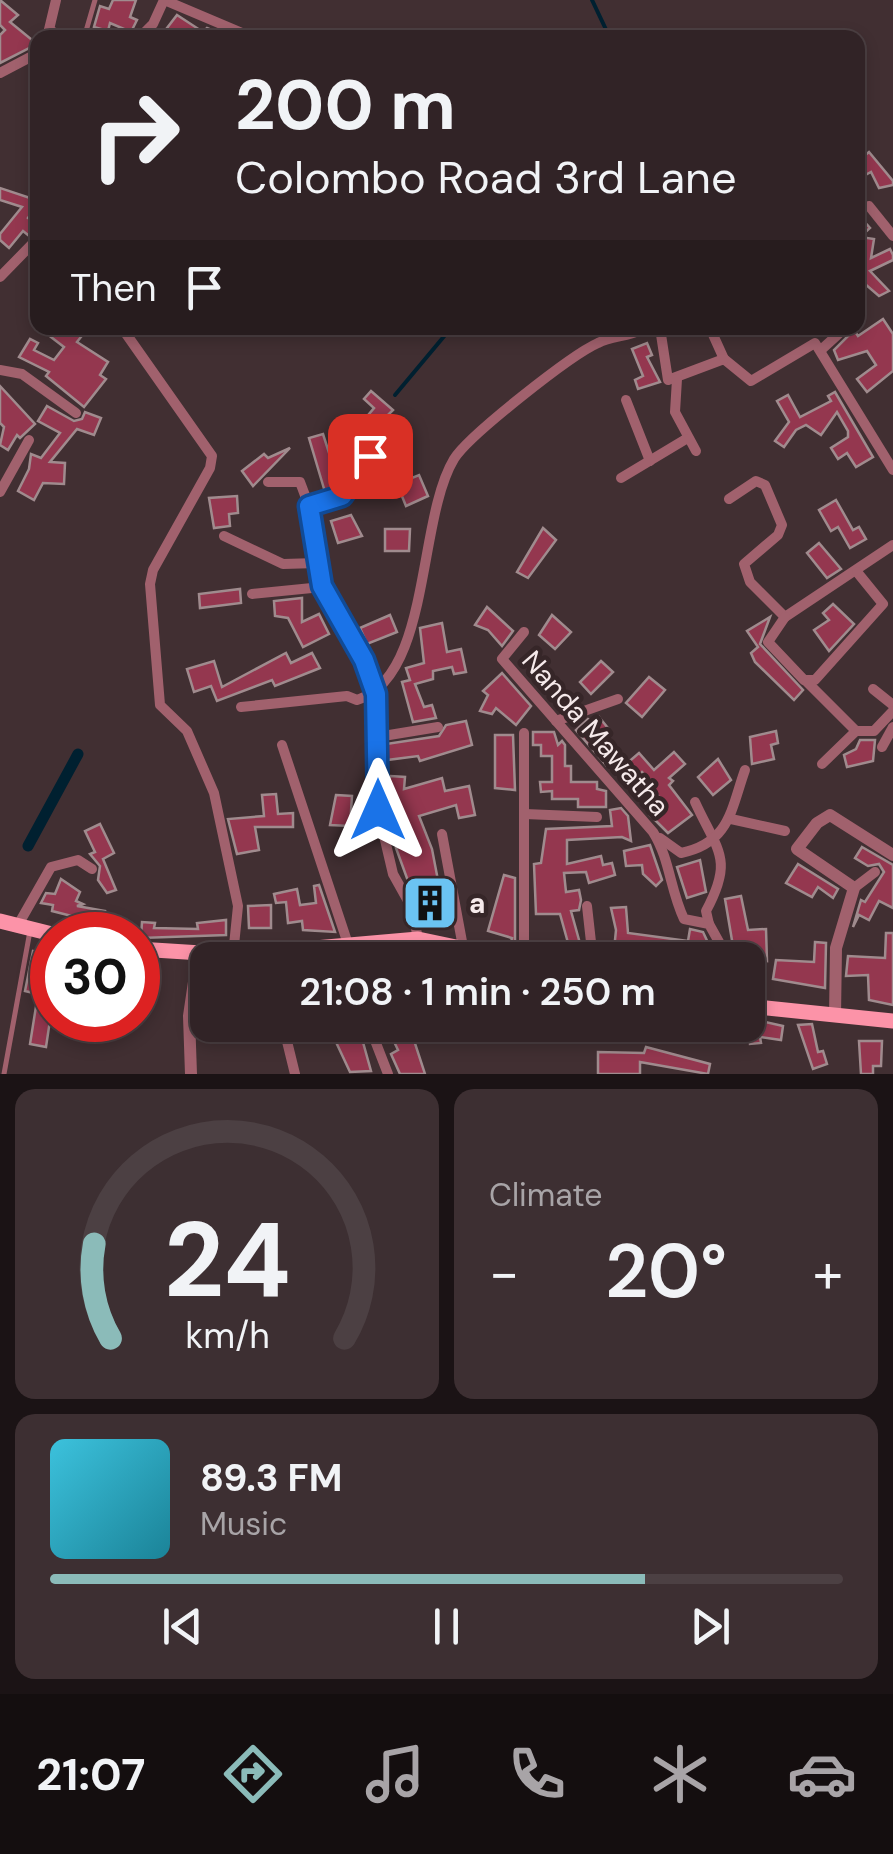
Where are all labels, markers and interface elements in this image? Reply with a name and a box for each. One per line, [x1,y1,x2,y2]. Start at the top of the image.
text: 200 m [235,60,456,151]
icon: right [70,70,200,200]
text: Colombo Road 3rd Lane [235,148,736,207]
icon: arrive [177,260,232,315]
text: Then [70,263,157,313]
pin [328,414,413,499]
icon: arrive [343,429,398,484]
street label: Nanda Mawatha [514,643,678,824]
position arrow [326,758,430,862]
building icon: a [400,873,460,933]
place label: a [469,885,485,922]
speed limit sign: 30 [30,912,160,1042]
text: 21:08 · 1 min · 250 m [299,967,656,1017]
text: Climate [489,1174,603,1216]
text: 24 [164,1193,290,1328]
text: 20° [605,1223,727,1320]
text: − [489,1237,519,1309]
text: + [813,1237,843,1309]
text: km/h [185,1313,269,1359]
text: 89.3 FM [200,1453,342,1503]
text: Music [200,1503,287,1545]
icon: previous [155,1599,210,1654]
icon: pause [419,1599,474,1654]
icon: next [683,1599,738,1654]
icon: directions [218,1739,288,1809]
icon: music [360,1739,430,1809]
icon: phone [502,1739,572,1809]
icon: climate [645,1739,715,1809]
icon: car [787,1739,857,1809]
text: 21:07 [36,1745,146,1804]

